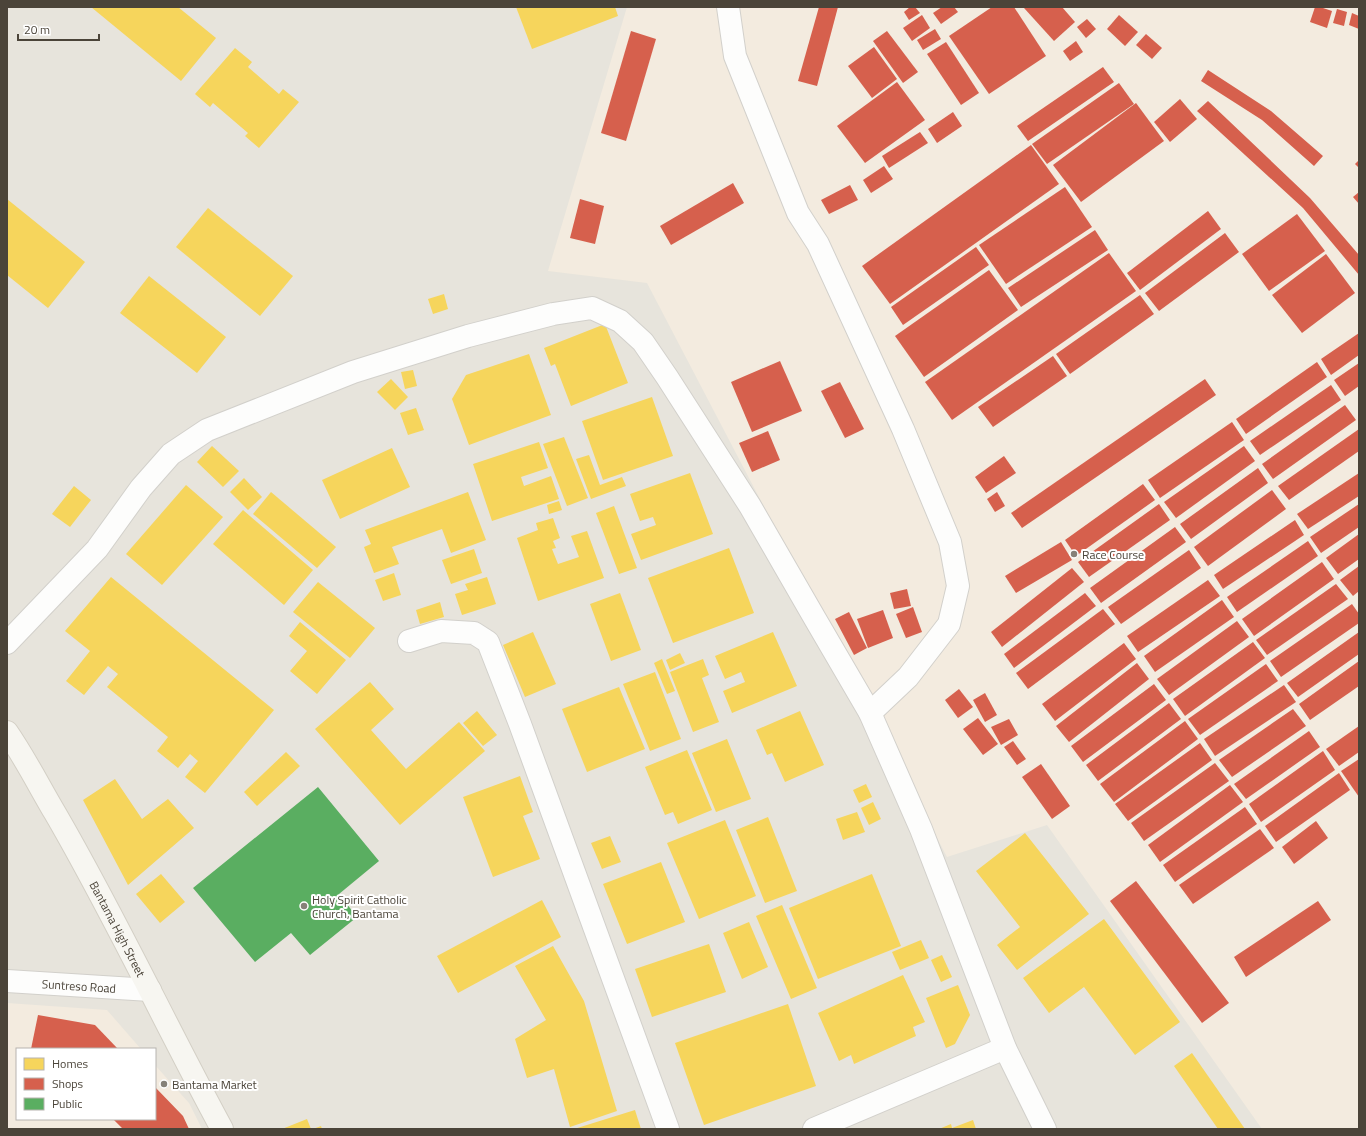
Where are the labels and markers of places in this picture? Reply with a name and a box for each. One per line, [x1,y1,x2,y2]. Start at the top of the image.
place label: Race Course [1082,545,1144,564]
marker: Race Course [1069,549,1079,559]
place label: Holy Spirit Catholic Church, Bantama [312,890,407,923]
marker: Holy Spirit Catholic Church, Bantama [299,901,309,911]
place label: Bantama Market [172,1075,258,1094]
marker: Bantama Market [159,1079,169,1089]

